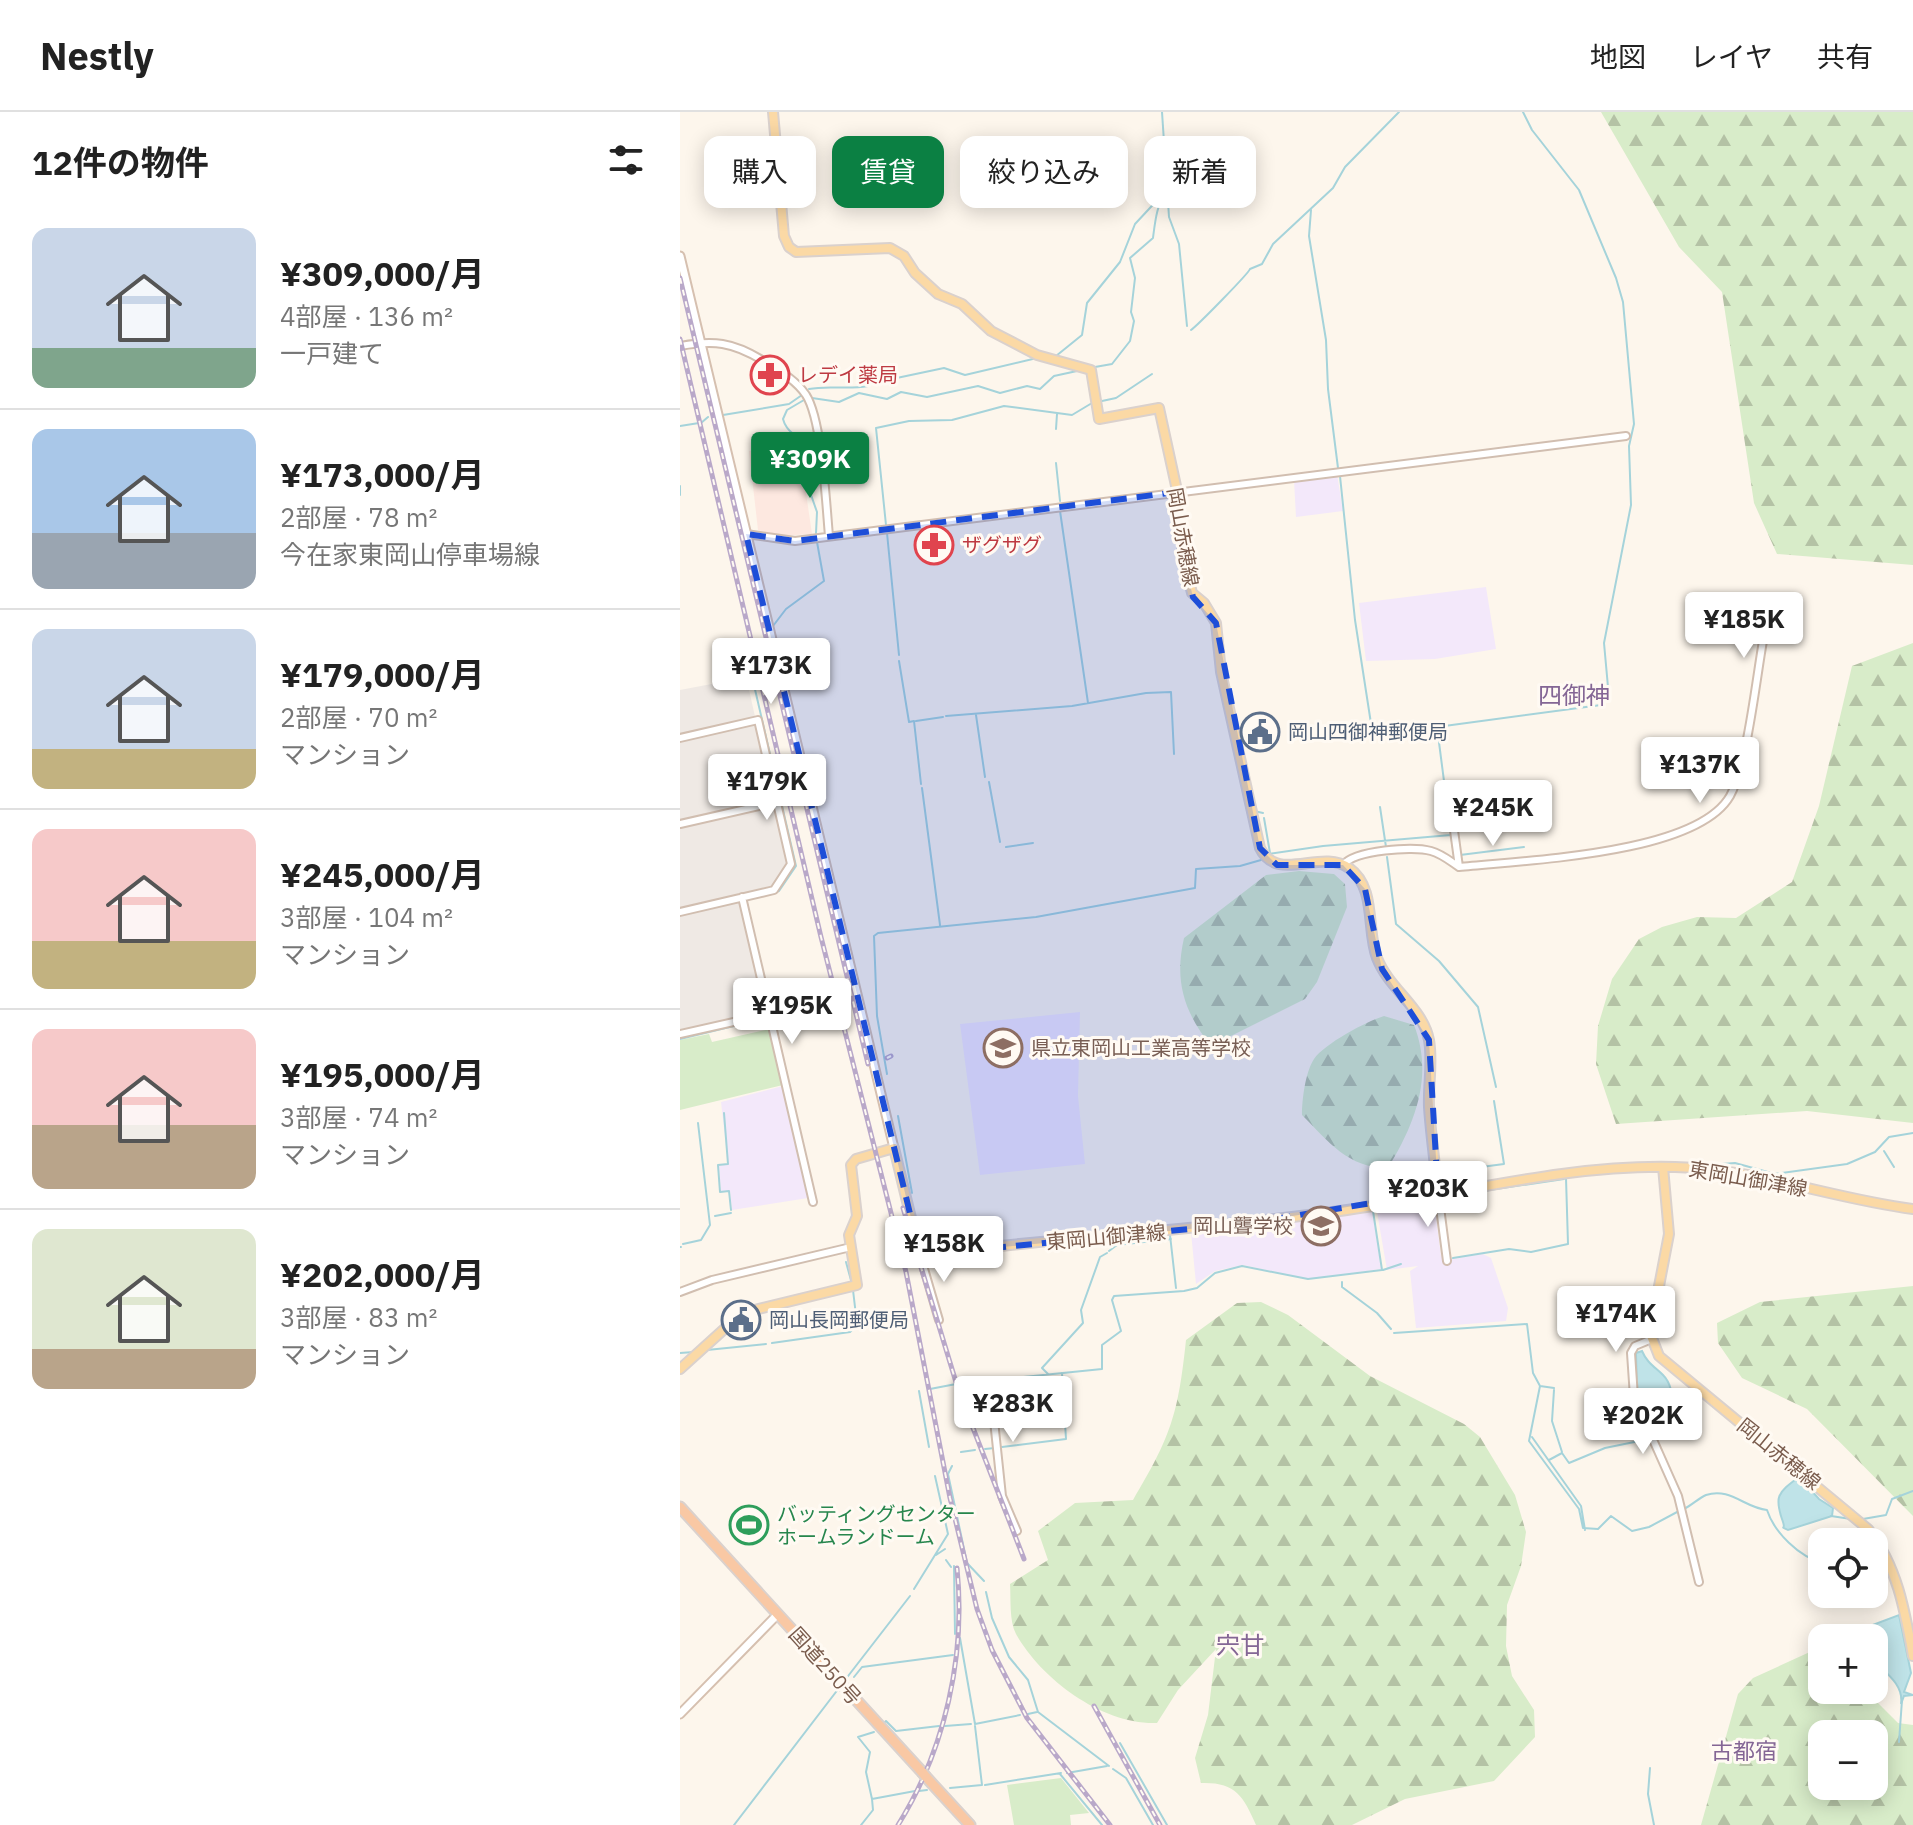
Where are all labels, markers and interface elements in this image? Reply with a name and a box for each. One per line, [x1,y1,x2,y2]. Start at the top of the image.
text: Nestly [40,31,154,80]
text: 地図 [1590,38,1646,75]
text: レイヤ [1690,38,1773,75]
text: 共有 [1817,38,1873,75]
chip: 購入 [704,136,816,208]
chip: 賃貸 [832,136,944,208]
chip: 絞り込み [960,136,1128,208]
chip: 新着 [1144,136,1256,208]
icon: filters [604,138,648,182]
text: 12件の物件 [32,140,209,184]
text: ¥309,000/月 [280,251,485,295]
icon: home [96,260,192,356]
text: 4部屋 · 136 m² [280,299,453,333]
text: 一戸建て [280,336,384,370]
pharmacy icon: レデイ薬局 [749,354,791,396]
place label: レデイ薬局 [798,361,898,388]
pin: ¥309K [754,432,866,500]
text: ¥309K [769,441,851,475]
text: ¥173,000/月 [280,452,485,496]
icon: home [96,461,192,557]
street label: 岡山赤穂線 [1162,485,1205,588]
text: 2部屋 · 78 m² [280,500,437,534]
pharmacy icon: ザグザグ [913,524,955,566]
place label: ザグザグ [962,531,1042,558]
text: 今在家東岡山停車場線 [280,537,540,571]
pin: ¥185K [1688,592,1800,660]
text: ¥185K [1703,601,1785,635]
pin: ¥173K [715,638,827,706]
text: ¥173K [730,647,812,681]
text: ¥179,000/月 [280,652,485,696]
icon: home [96,661,192,757]
district label: 四御神 [1538,679,1610,711]
text: 2部屋 · 70 m² [280,700,437,734]
public building icon: 岡山四御神郵便局 [1239,711,1281,753]
place label: 岡山四御神郵便局 [1288,718,1448,745]
text: マンション [280,737,410,771]
pin: ¥137K [1644,737,1756,805]
text: ¥137K [1659,746,1741,780]
pin: ¥179K [711,754,823,822]
text: ¥179K [726,763,808,797]
pin: ¥245K [1437,780,1549,848]
text: ¥245K [1452,789,1534,823]
text: ¥245,000/月 [280,852,485,896]
icon: home [96,861,192,957]
text: 3部屋 · 104 m² [280,900,453,934]
text: マンション [280,937,410,971]
pin: ¥195K [736,978,848,1046]
text: ¥195K [751,987,833,1021]
school or university icon: 県立東岡山工業高等学校 [982,1027,1024,1069]
place label: 県立東岡山工業高等学校 [1031,1034,1251,1061]
text: ¥195,000/月 [280,1052,485,1096]
icon: home [96,1061,192,1157]
text: 3部屋 · 74 m² [280,1100,437,1134]
text: マンション [280,1137,410,1171]
street label: 東岡山御津線 [1687,1155,1810,1202]
pin: ¥203K [1372,1161,1484,1229]
text: ¥203K [1387,1170,1469,1204]
school or university icon: 岡山聾学校 [1300,1205,1342,1247]
place label: 岡山聾学校 [1193,1212,1293,1239]
pin: ¥158K [888,1216,1000,1284]
street label: 東岡山御津線 [1045,1218,1167,1255]
text: ¥158K [903,1225,985,1259]
text: ¥202,000/月 [280,1252,485,1296]
icon: home [96,1261,192,1357]
pin: ¥174K [1560,1286,1672,1354]
text: ¥174K [1575,1295,1657,1329]
public building icon: 岡山長岡郵便局 [720,1299,762,1341]
text: 3部屋 · 83 m² [280,1300,437,1334]
place label: 岡山長岡郵便局 [769,1306,909,1333]
text: マンション [280,1337,410,1371]
pin: ¥283K [957,1376,1069,1444]
text: ¥283K [972,1385,1054,1419]
pin: ¥202K [1587,1388,1699,1456]
text: ¥202K [1602,1397,1684,1431]
street label: 岡山赤穂線 [1732,1412,1827,1496]
place label: バッティングセンター ホームランドーム [777,1500,976,1550]
sports icon: バッティングセンター ホームランドーム [728,1504,770,1546]
map controls [1808,1528,1888,1800]
button: locate [1808,1528,1888,1608]
street label: 国道250号 [783,1621,868,1710]
button: + [1808,1624,1888,1704]
district label: 宍甘 [1216,1629,1264,1661]
button: − [1808,1720,1888,1800]
district label: 古都宿 [1711,1736,1777,1765]

